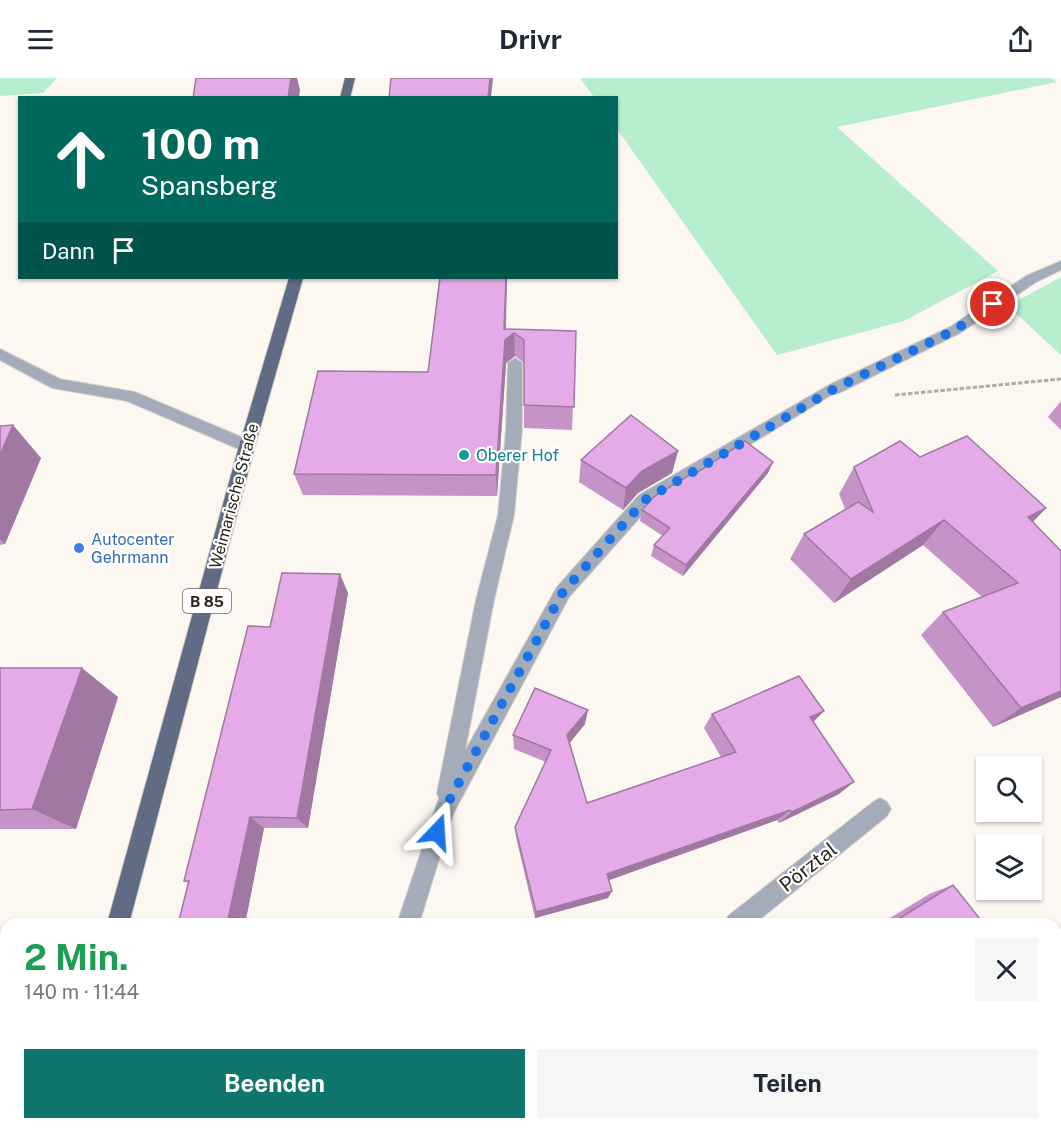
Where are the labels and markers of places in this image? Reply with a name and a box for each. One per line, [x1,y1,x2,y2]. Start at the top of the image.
pin [967,278,1018,329]
place label: Oberer Hof [476,446,559,465]
marker: Oberer Hof [457,448,471,462]
place label: Autocenter Gehrmann [91,530,175,567]
marker: Autocenter Gehrmann [72,541,86,555]

